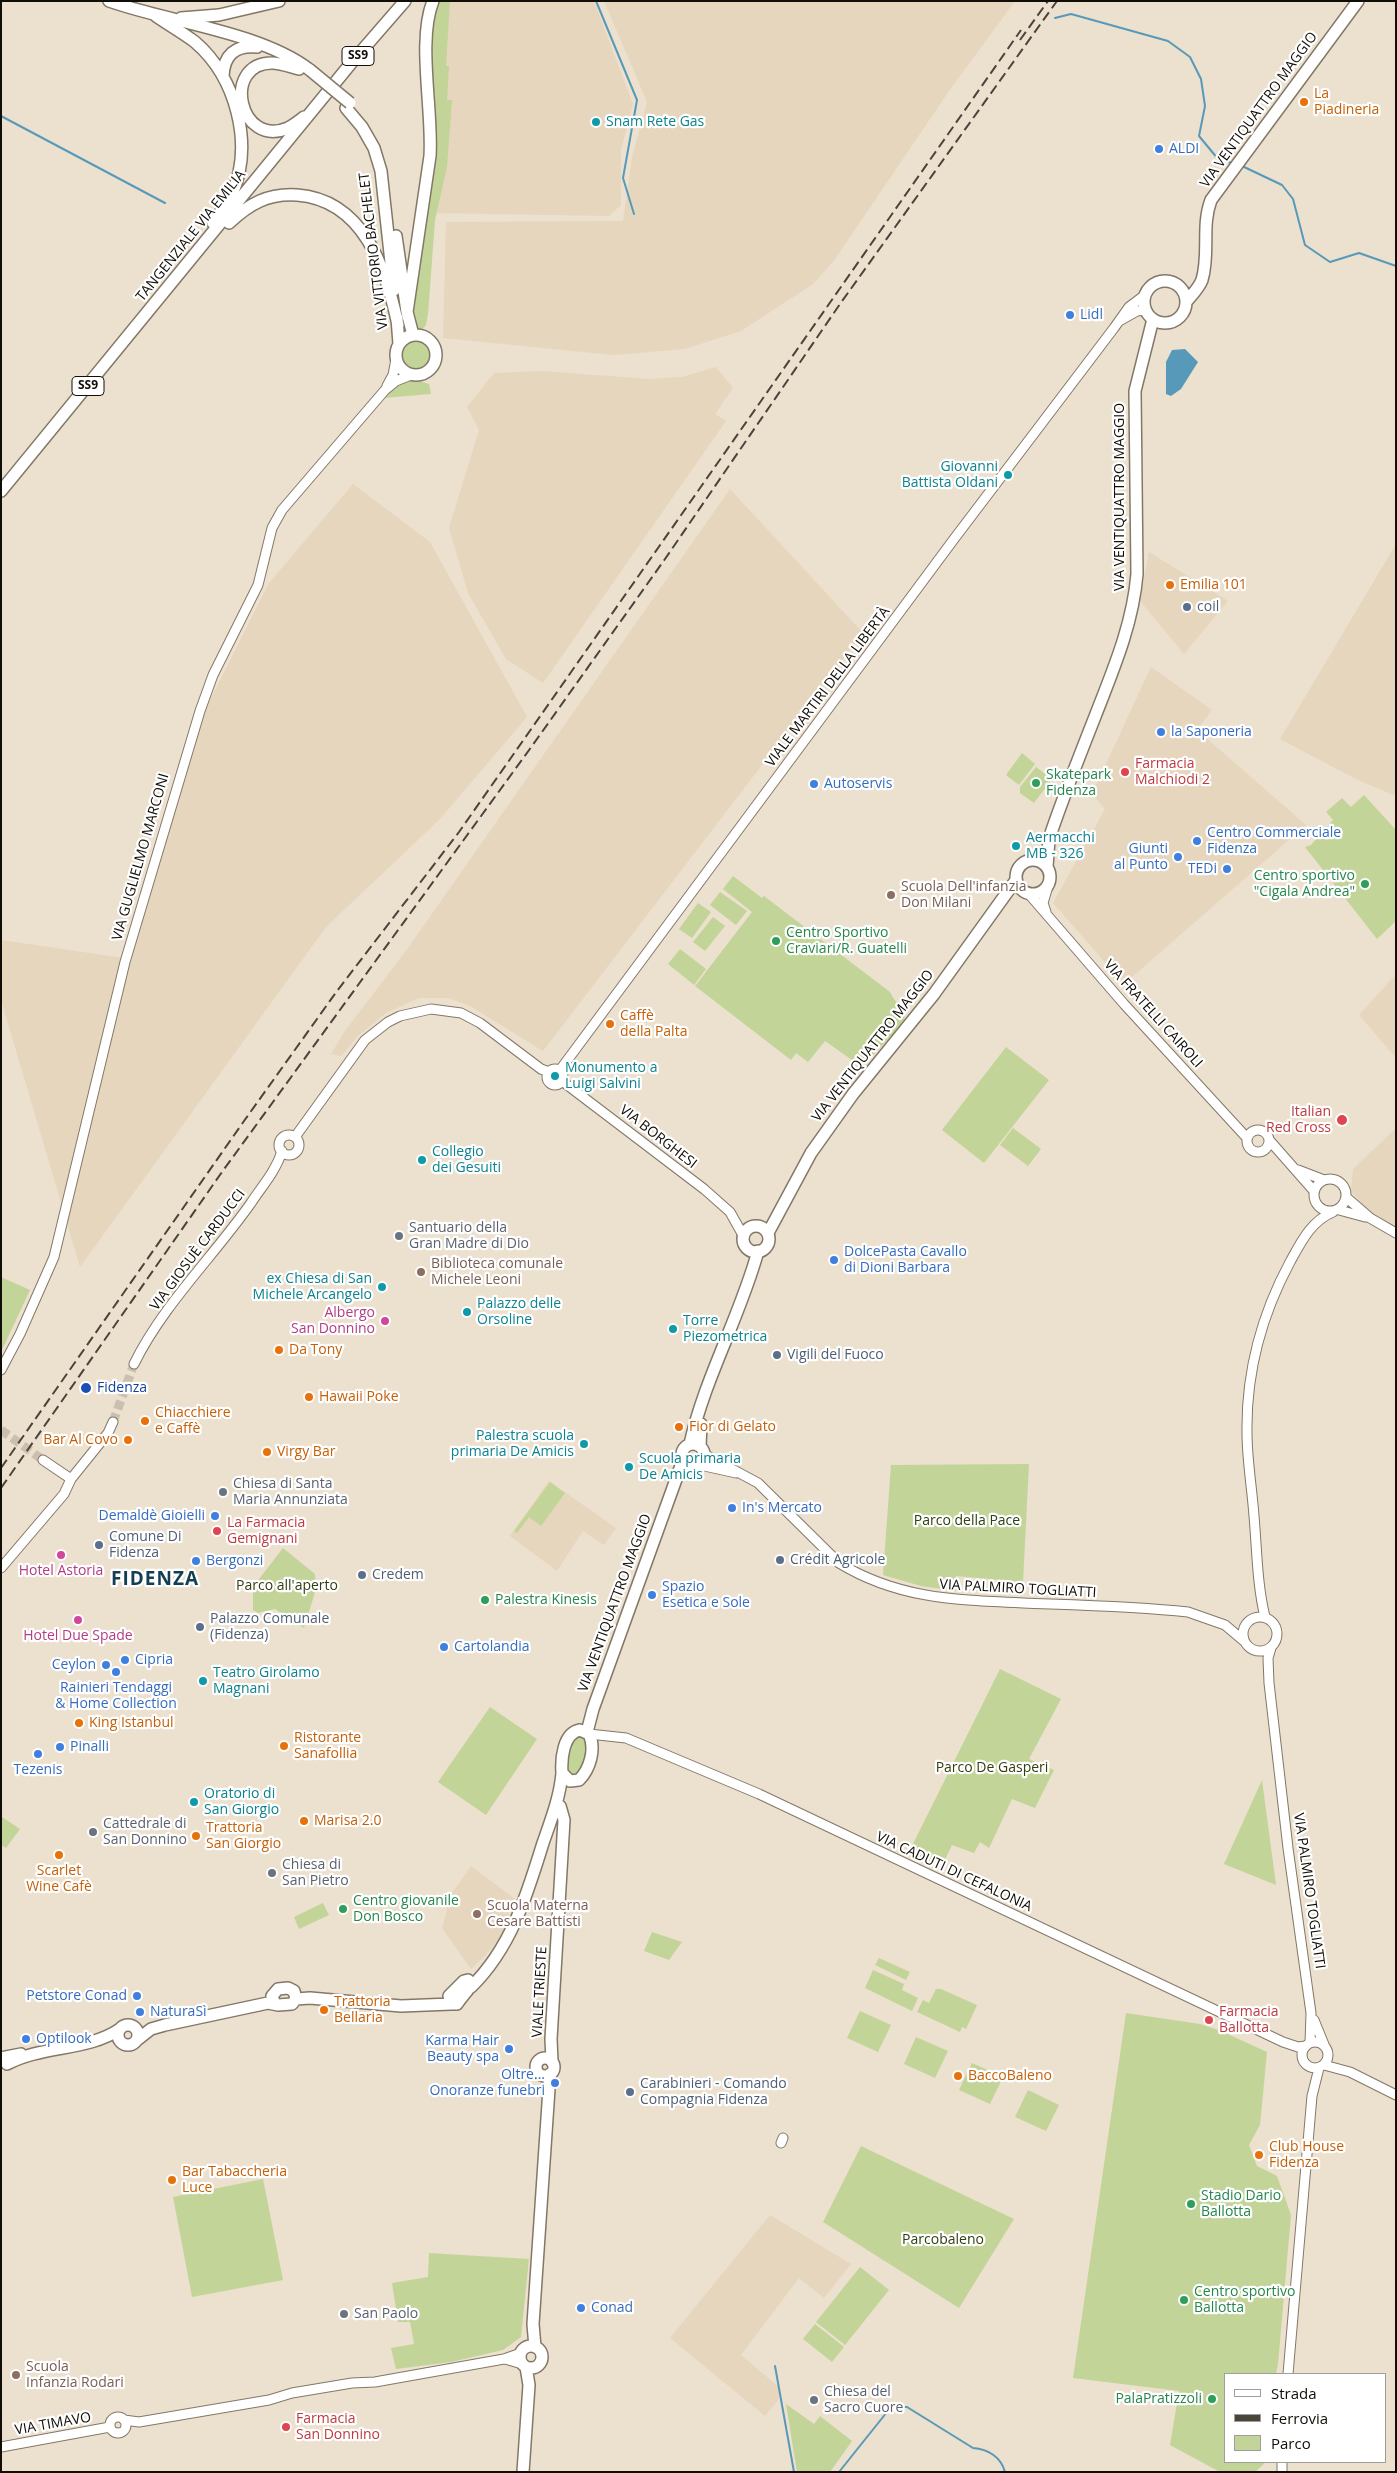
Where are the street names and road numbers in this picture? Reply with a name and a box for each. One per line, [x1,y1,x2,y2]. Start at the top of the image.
street label: VIA VENTIQUATTRO MAGGIO [1197,29,1321,191]
road number: SS9 [342,46,374,66]
street label: TANGENZIALE VIA EMILIA [133,167,249,305]
street label: VIA VITTORIO BACHELET [356,172,392,330]
road number: SS9 [72,376,104,396]
street label: VIA VENTIQUATTRO MAGGIO [1112,403,1128,591]
street label: VIALE MARTIRI DELLA LIBERTÀ [762,604,894,770]
street label: VIA GUGLIELMO MARCONI [109,772,173,942]
street label: VIA FRATELLI CAIROLI [1100,957,1206,1071]
street label: VIA VENTIQUATTRO MAGGIO [808,967,938,1125]
street label: VIA BORGHESI [616,1102,700,1172]
street label: VIA GIOSUÈ CARDUCCI [147,1186,249,1314]
street label: VIA VENTIQUATTRO MAGGIO [575,1512,655,1694]
street label: VIA PALMIRO TOGLIATTI [939,1576,1097,1602]
street label: VIA PALMIRO TOGLIATTI [1290,1812,1328,1970]
street label: VIA CADUTI DI CEFALONIA [873,1828,1035,1916]
street label: VIALE TRIESTE [529,1946,551,2038]
street label: VIA TIMAVO [14,2409,92,2439]

